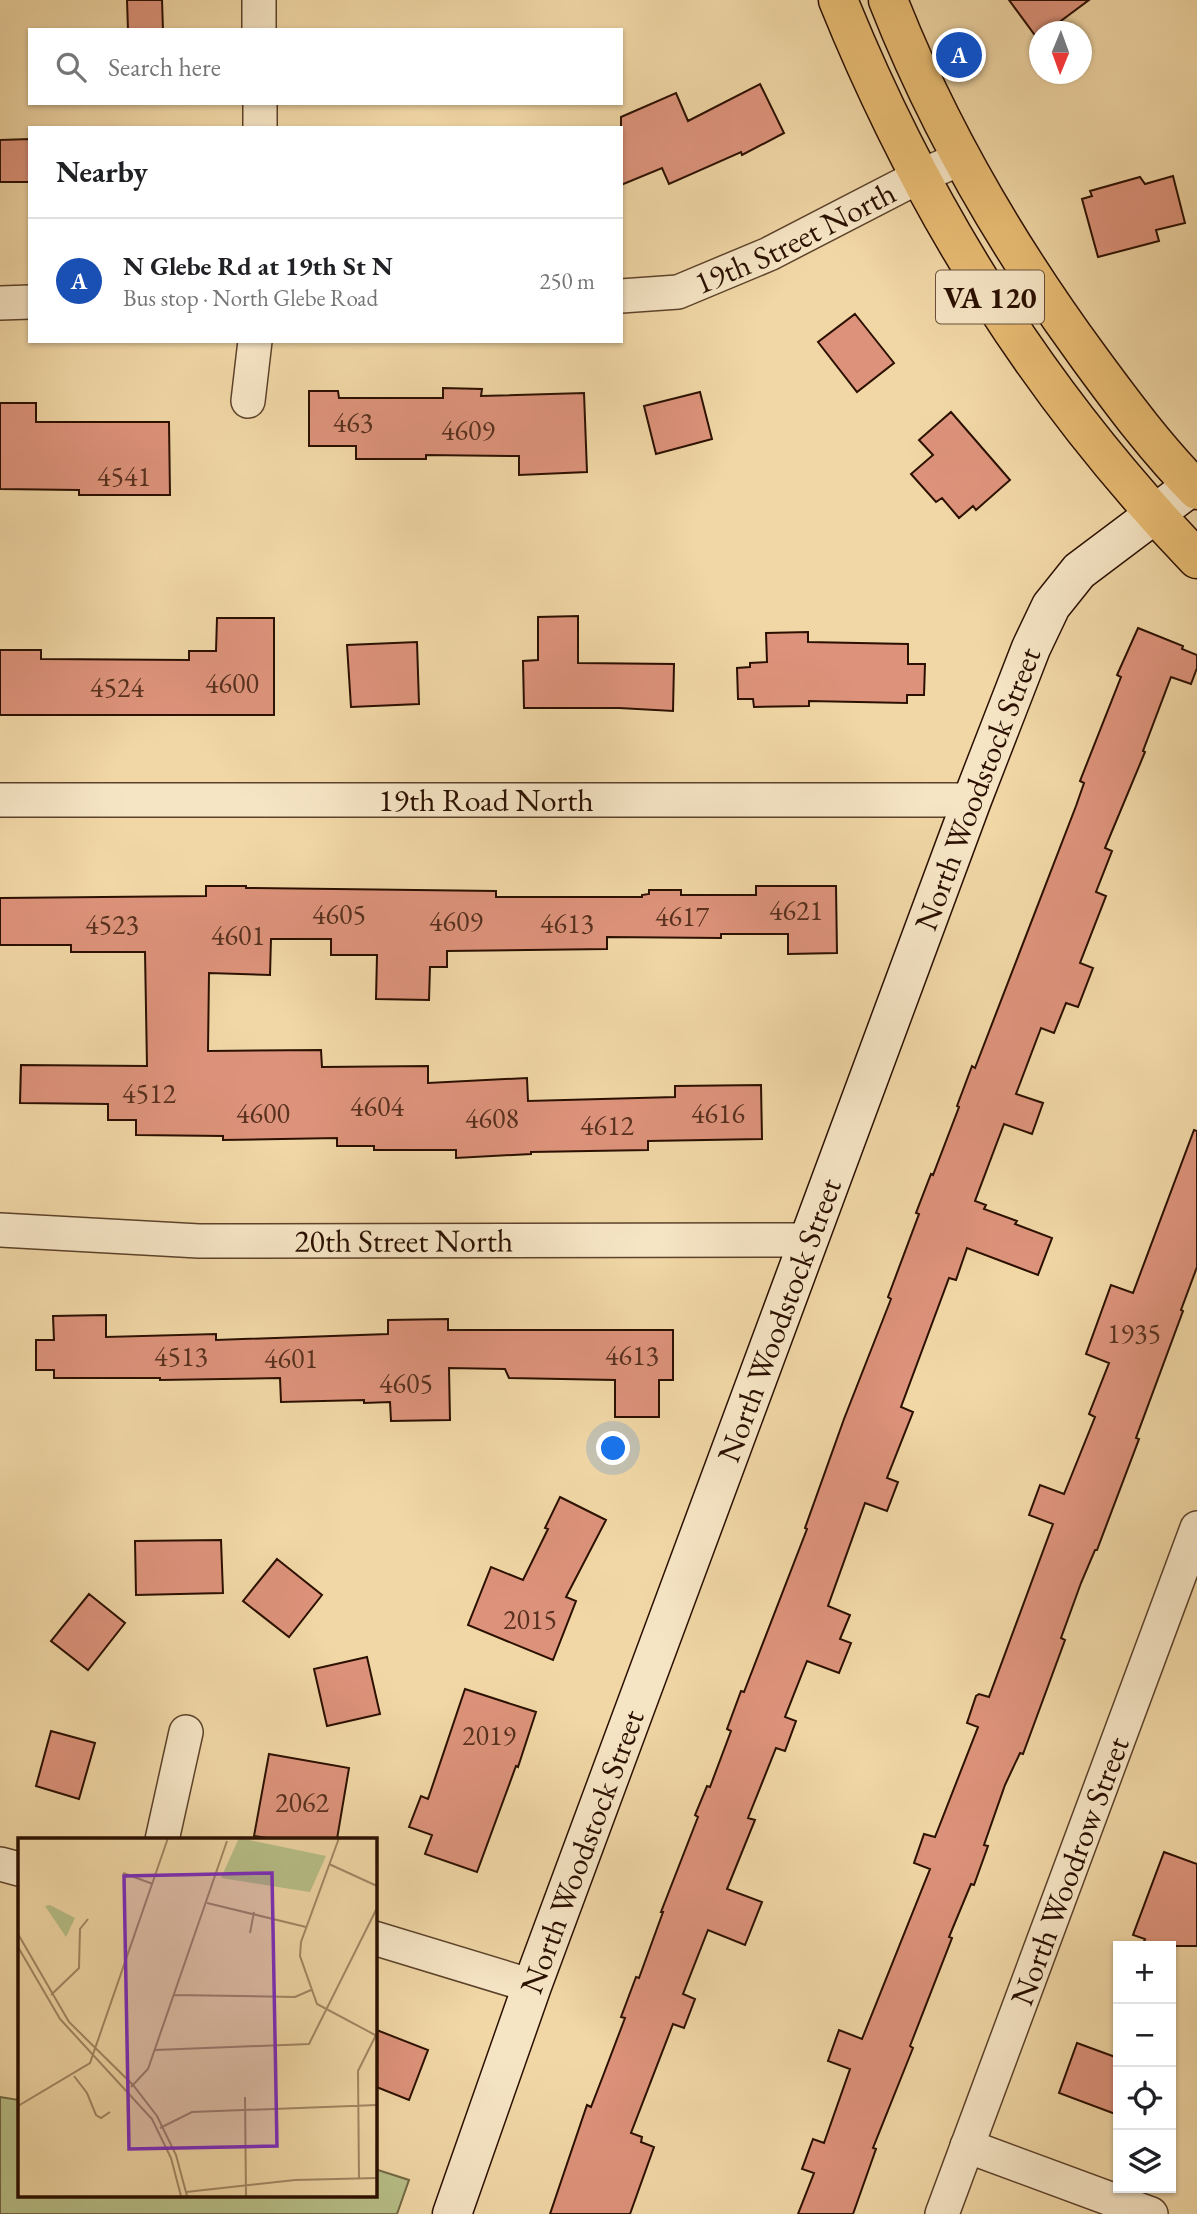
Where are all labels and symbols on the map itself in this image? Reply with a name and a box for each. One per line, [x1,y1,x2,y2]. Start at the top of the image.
north arrow [1029,21,1092,84]
pin: A [936,29,982,81]
street label: 19th Street North [688,171,903,304]
road number: VA 120 [936,270,1044,324]
house number: 463 [333,404,373,440]
house number: 4609 [441,412,495,448]
house number: 4541 [97,458,151,494]
street label: North Woodstock Street [904,641,1050,936]
house number: 4600 [205,665,259,701]
house number: 4524 [90,669,144,705]
street label: 19th Road North [378,779,594,821]
house number: 4621 [769,892,823,928]
house number: 4605 [312,896,366,932]
house number: 4617 [655,898,709,934]
house number: 4609 [429,903,483,939]
house number: 4613 [540,905,594,941]
house number: 4523 [85,906,139,942]
house number: 4601 [211,917,265,953]
house number: 4512 [122,1075,176,1111]
house number: 4604 [350,1088,404,1124]
house number: 4600 [236,1095,290,1131]
house number: 4616 [691,1095,745,1131]
house number: 4608 [465,1100,519,1136]
house number: 4612 [580,1107,634,1143]
street label: North Woodstock Street [707,1172,851,1468]
street label: 20th Street North [294,1219,513,1262]
house number: 1935 [1107,1315,1161,1351]
house number: 4613 [605,1337,659,1373]
house number: 4513 [154,1338,208,1374]
house number: 4601 [264,1340,318,1376]
house number: 4605 [379,1365,433,1401]
your location [596,1431,630,1465]
house number: 2015 [503,1601,557,1637]
street label: North Woodstock Street [510,1704,654,1999]
house number: 2019 [462,1717,516,1753]
street label: North Woodrow Street [1000,1731,1139,2011]
house number: 2062 [275,1784,329,1820]
inset map [18,1838,376,2196]

